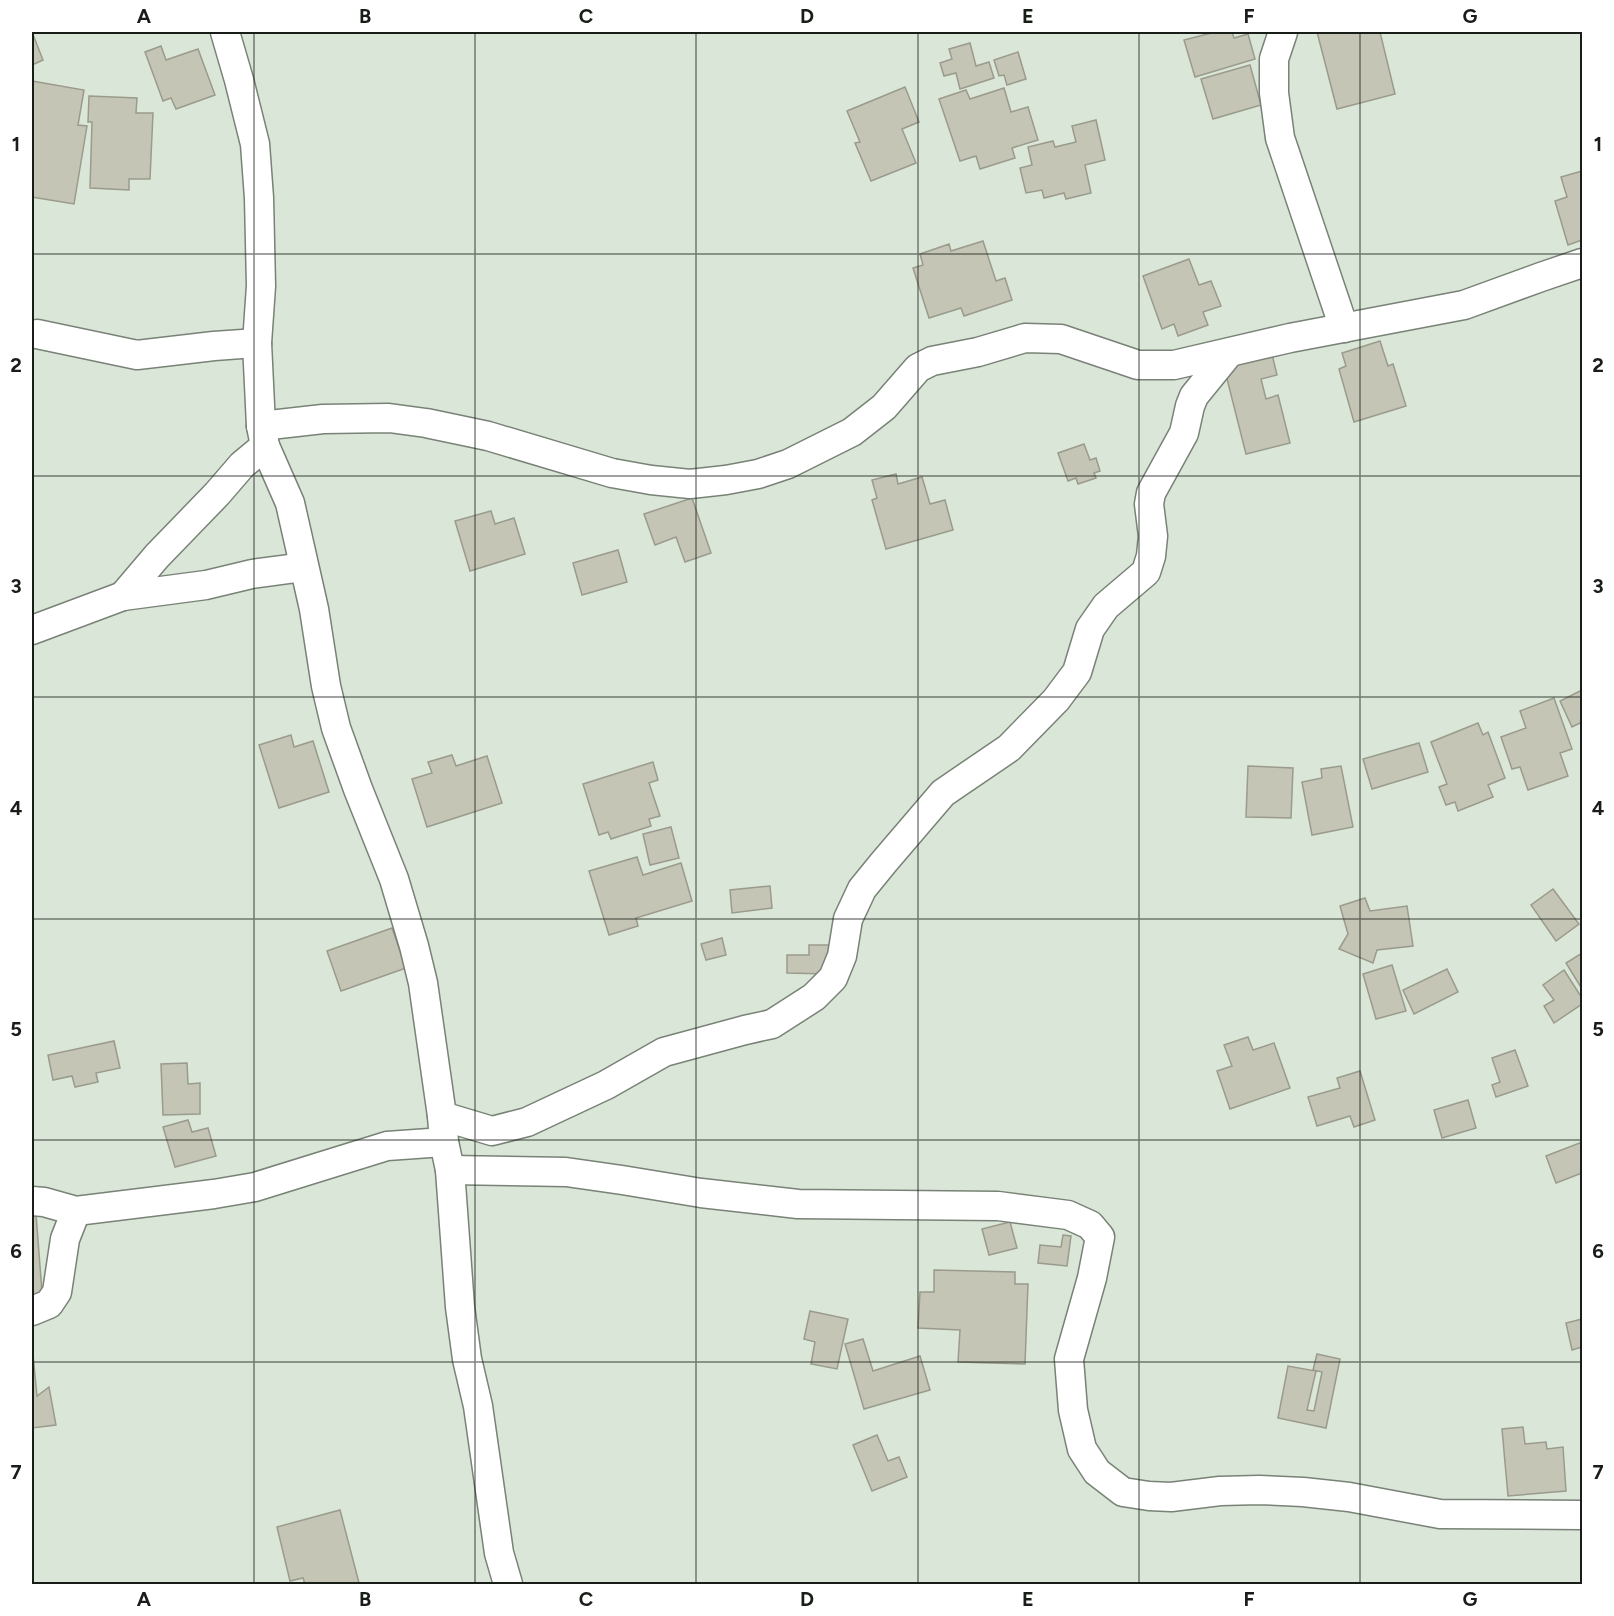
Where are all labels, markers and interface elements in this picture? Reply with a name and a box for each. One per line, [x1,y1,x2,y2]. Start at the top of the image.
text: A [137,4,152,28]
text: B [359,4,371,28]
text: C [579,4,593,28]
text: D [800,4,814,28]
text: E [1022,4,1034,28]
text: F [1243,4,1255,28]
text: G [1463,4,1478,28]
text: 1 [12,132,20,156]
text: 1 [1594,132,1602,156]
text: 2 [10,353,22,377]
text: 2 [1592,353,1604,377]
text: 3 [10,574,22,598]
text: 3 [1592,574,1604,598]
text: 4 [10,796,23,820]
text: 4 [1592,796,1605,820]
text: 5 [10,1017,22,1041]
text: 5 [1592,1017,1604,1041]
text: 6 [10,1239,22,1263]
text: 6 [1592,1239,1604,1263]
text: 7 [10,1460,22,1484]
text: 7 [1592,1460,1604,1484]
text: A [137,1587,152,1611]
text: B [359,1587,371,1611]
text: C [579,1587,593,1611]
text: D [800,1587,814,1611]
text: E [1022,1587,1034,1611]
text: F [1243,1587,1255,1611]
text: G [1463,1587,1478,1611]

